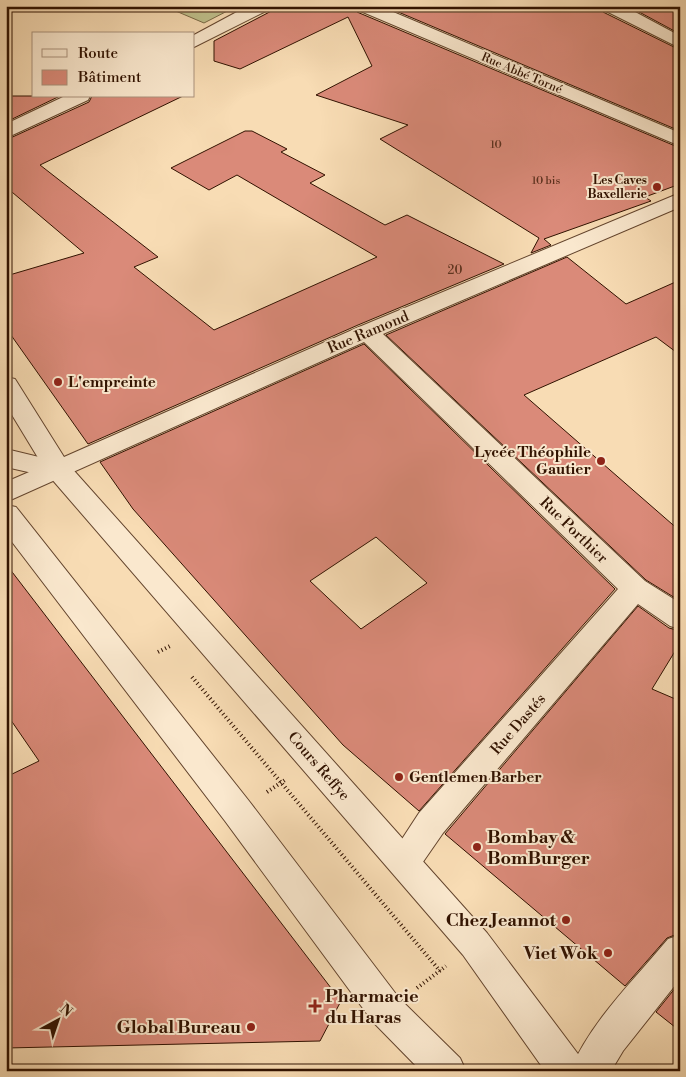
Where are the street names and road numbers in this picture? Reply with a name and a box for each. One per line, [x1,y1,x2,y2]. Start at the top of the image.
street label: Rue Abbé Torné [479,50,565,97]
street label: Rue Ramond [324,307,412,358]
street label: Rue Porthier [536,493,612,568]
street label: Rue Dastés [487,690,550,759]
street label: Cours Reffye [283,728,354,805]

